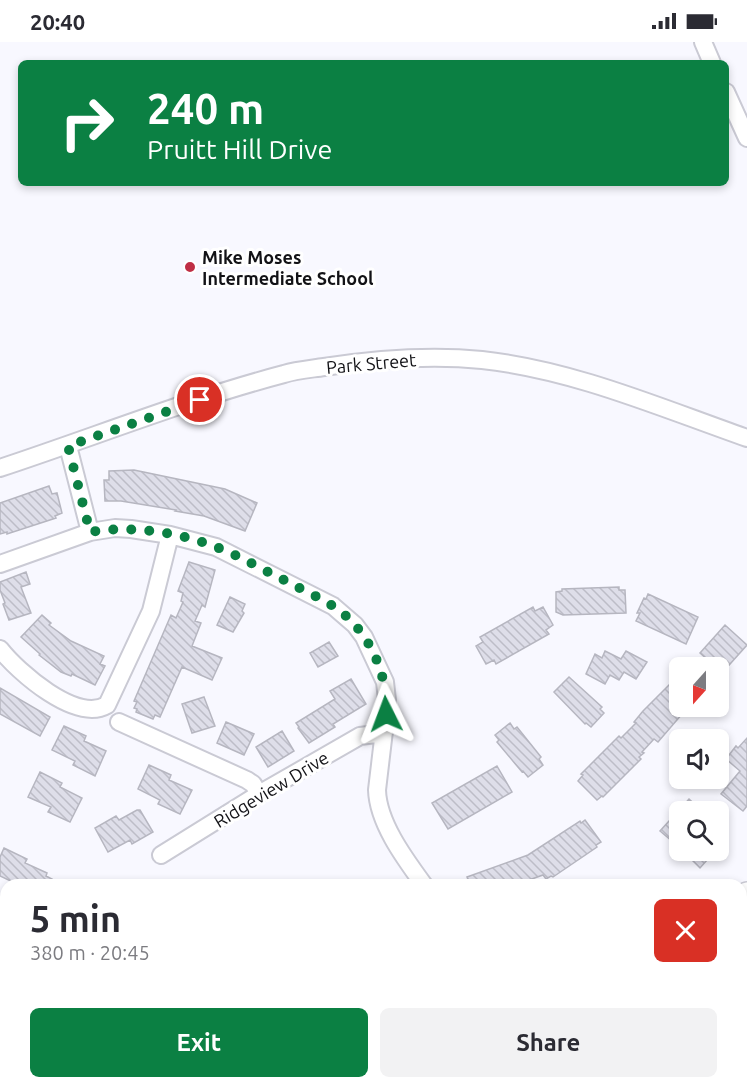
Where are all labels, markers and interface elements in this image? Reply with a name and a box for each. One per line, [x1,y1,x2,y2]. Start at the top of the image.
text: 20:40 [30,9,85,34]
icon: right [48,84,126,162]
text: 240 m [147,85,264,132]
text: Pruitt Hill Drive [147,134,332,164]
place label: Mike Moses Intermediate School [202,247,374,288]
marker: Mike Moses Intermediate School [183,260,197,274]
street label: Park Street [325,349,417,377]
pin [174,374,225,425]
icon: arrive [183,383,216,416]
north arrow [669,657,729,717]
map controls [669,657,729,861]
position arrow [354,682,418,746]
button: sound [669,729,729,789]
street label: Ridgeview Drive [210,747,332,831]
button: search [669,801,729,861]
text: 5 min [30,898,121,939]
button: close [654,899,717,962]
text: 380 m · 20:45 [30,941,150,964]
button: Exit [30,1008,368,1077]
button: Share [380,1008,717,1077]

